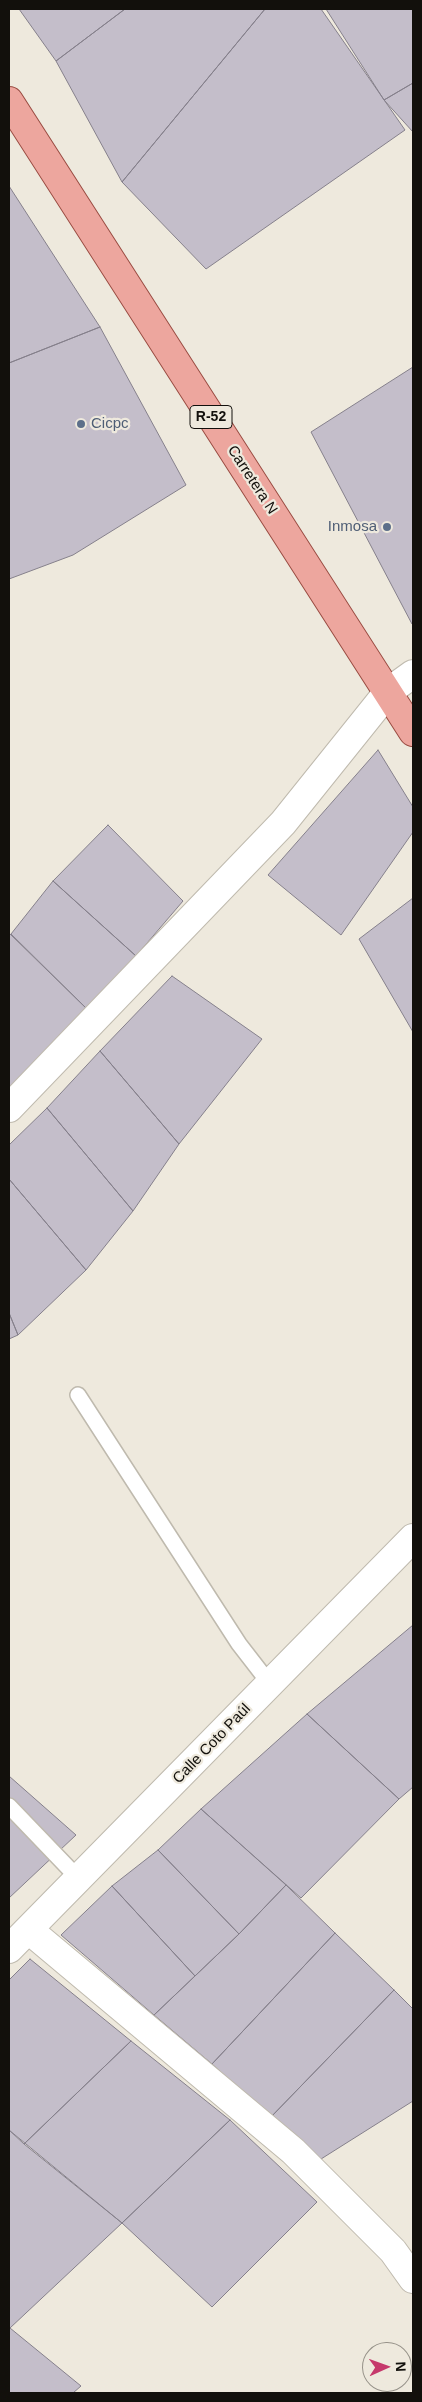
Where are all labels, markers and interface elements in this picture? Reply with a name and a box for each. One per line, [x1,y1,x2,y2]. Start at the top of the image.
road number: R-52 [190,406,232,428]
place label: Cicpc [91,415,129,433]
marker: Cicpc [75,418,87,430]
street label: Carretera N [223,442,281,518]
place label: Inmosa [328,518,377,536]
marker: Inmosa [381,521,393,533]
street label: Calle Coto Paúl [169,1700,255,1788]
north arrow [362,2342,412,2392]
text: N [393,2361,409,2372]

